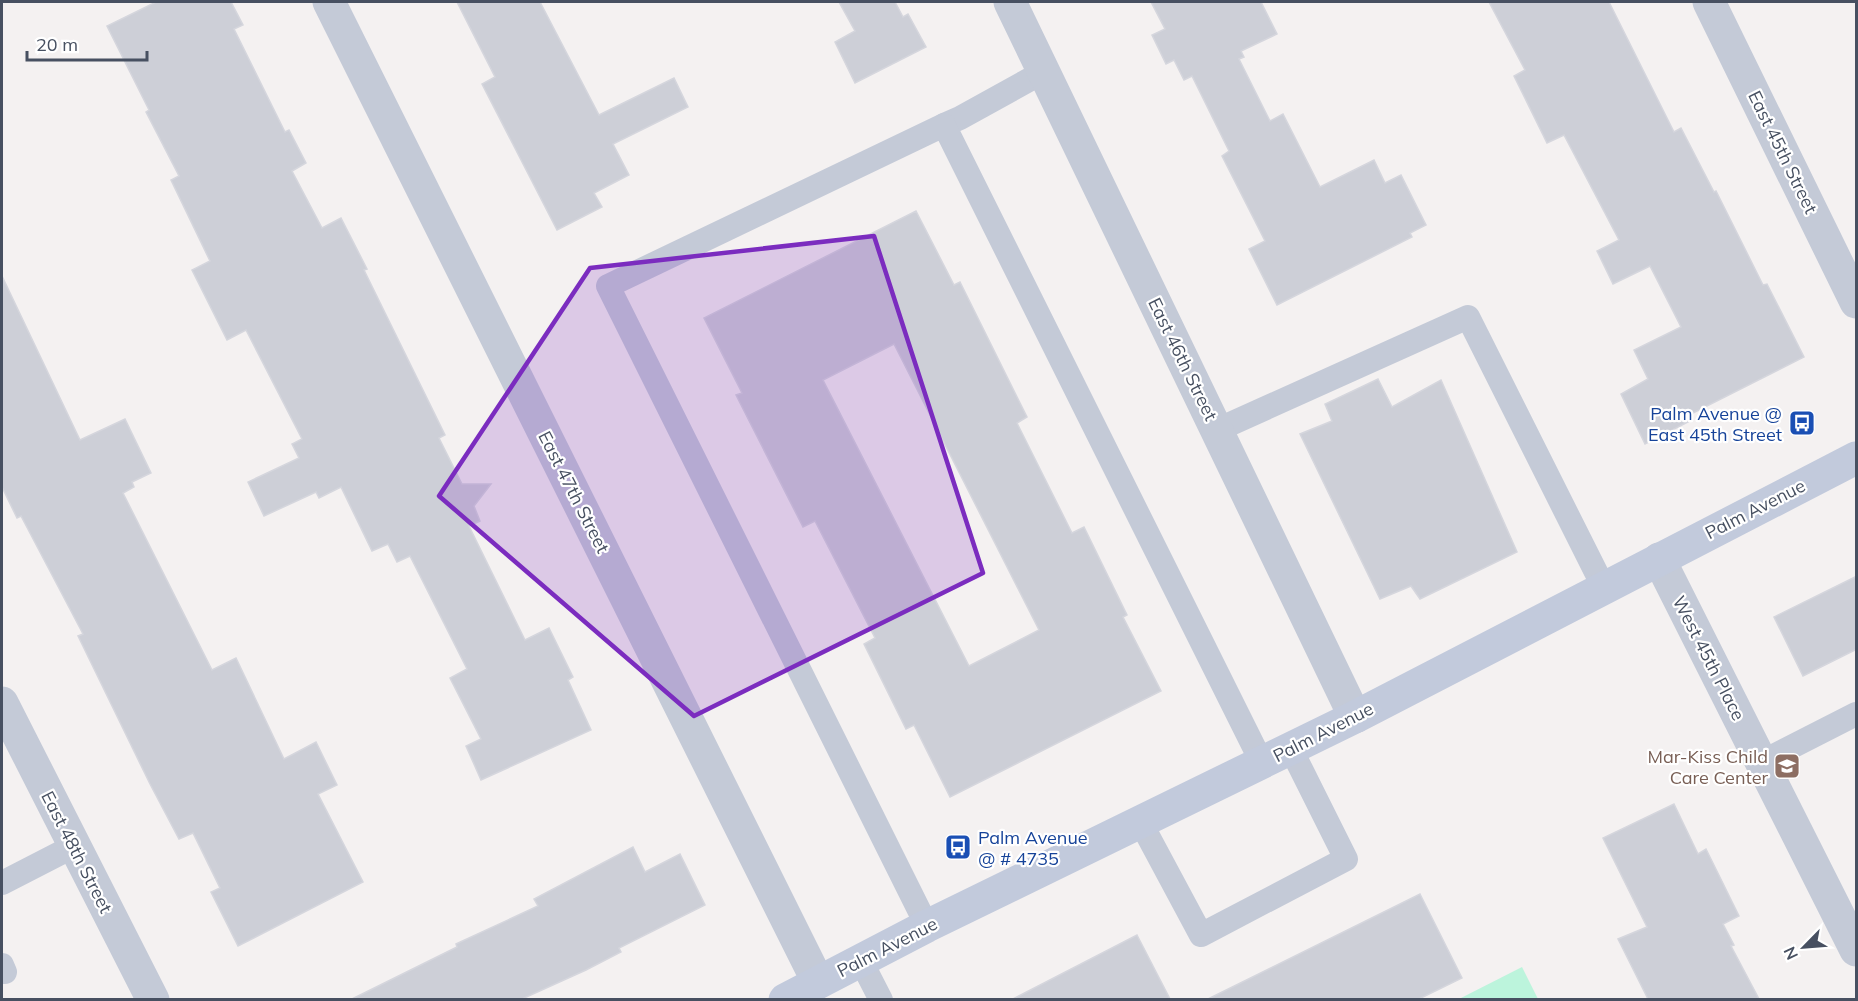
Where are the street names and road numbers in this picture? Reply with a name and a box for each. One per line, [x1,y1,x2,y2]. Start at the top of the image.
street label: East 45th Street [1743,87,1823,217]
street label: East 46th Street [1143,294,1223,424]
street label: East 47th Street [533,427,615,557]
street label: Palm Avenue [1701,474,1809,544]
street label: West 45th Place [1668,592,1750,724]
street label: Palm Avenue [1269,697,1377,767]
street label: East 48th Street [36,787,118,917]
street label: Palm Avenue [833,912,941,982]

